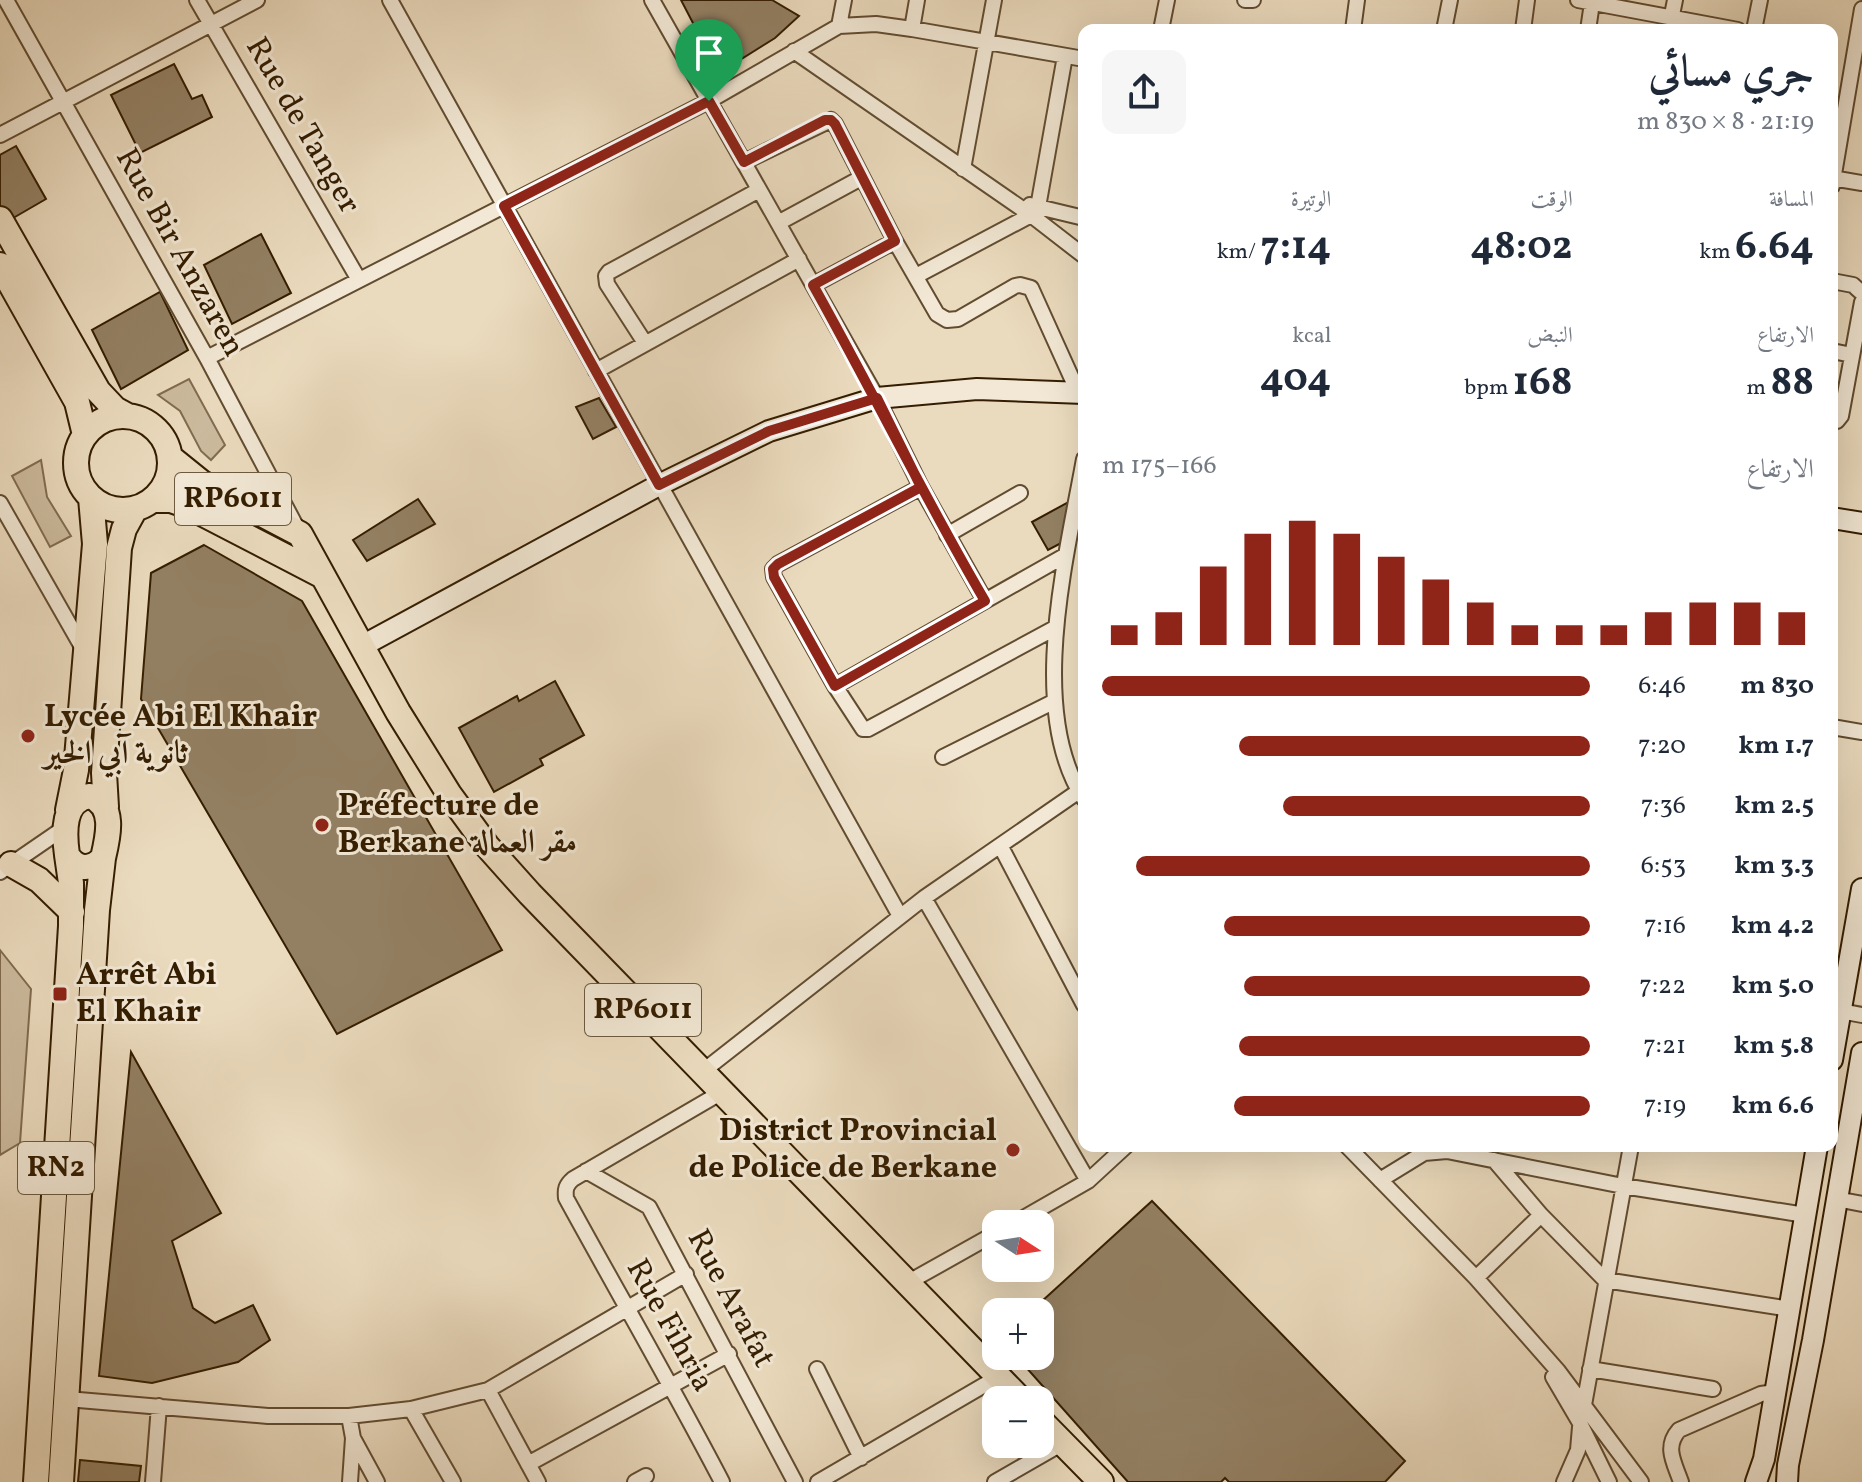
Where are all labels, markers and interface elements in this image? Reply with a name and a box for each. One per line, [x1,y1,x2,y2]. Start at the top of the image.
pin [675,19,743,101]
street label: Rue de Tanger [234,30,370,222]
icon: arrive [687,31,731,75]
text: جري مسائي [1648,43,1814,104]
button: share [1102,50,1186,134]
text: 21:19 · 8 × 830 m [1637,104,1814,140]
street label: Rue Bir Anzaren [103,141,255,365]
text: الوتيرة [1291,185,1331,216]
text: الوقت [1531,185,1573,216]
text: المسافة [1769,185,1814,216]
text: 7:14 [1261,220,1331,276]
text: 48:02 [1470,220,1573,276]
text: 6.64 [1735,220,1814,276]
text: /km [1217,237,1261,268]
text: km [1699,237,1735,268]
text: kcal [1292,321,1331,352]
text: النبض [1527,321,1573,352]
text: الارتفاع [1757,321,1814,352]
text: 404 [1260,352,1331,408]
text: 168 [1513,356,1573,412]
text: 88 [1770,356,1814,412]
text: bpm [1464,373,1513,404]
text: m [1747,373,1770,404]
text: 166–175 m [1102,448,1217,484]
text: الارتفاع [1747,452,1814,488]
road number: RP6011 [175,473,291,525]
text: 6:46 [1638,668,1686,704]
text: 830 m [1741,668,1814,704]
place label: Lycée Abi El Khair ثانوية آبي الخير [40,696,317,778]
marker: Lycée Abi El Khair ثانوية آبي الخير [19,727,37,745]
text: 7:20 [1638,728,1686,764]
text: 1.7 km [1738,728,1814,764]
place label: Préfecture de Berkane مقر العمالة [338,785,577,866]
text: 7:36 [1641,788,1686,824]
text: 2.5 km [1735,788,1814,824]
marker: Préfecture de Berkane مقر العمالة [313,816,331,834]
text: 6:53 [1641,848,1686,884]
text: 3.3 km [1734,848,1814,884]
text: 7:16 [1644,908,1686,944]
text: 4.2 km [1731,908,1814,944]
place label: Arrêt Abi El Khair [76,954,217,1035]
text: 7:22 [1639,968,1686,1004]
text: 5.0 km [1732,968,1814,1004]
road number: RP6011 [585,984,701,1036]
marker: Arrêt Abi El Khair [51,985,69,1003]
text: 7:21 [1643,1028,1686,1064]
text: 5.8 km [1734,1028,1814,1064]
text: 7:19 [1644,1088,1686,1124]
text: 6.6 km [1732,1088,1814,1124]
place label: District Provincial de Police de Berkane [688,1110,997,1191]
marker: District Provincial de Police de Berkane [1004,1141,1022,1159]
road number: RN2 [18,1142,94,1194]
north arrow [982,1210,1054,1282]
map controls [982,1210,1054,1458]
street label: Rue Arafat [675,1222,785,1376]
street label: Rue Fihria [614,1251,724,1401]
button: + [982,1298,1054,1370]
button: − [982,1386,1054,1458]

